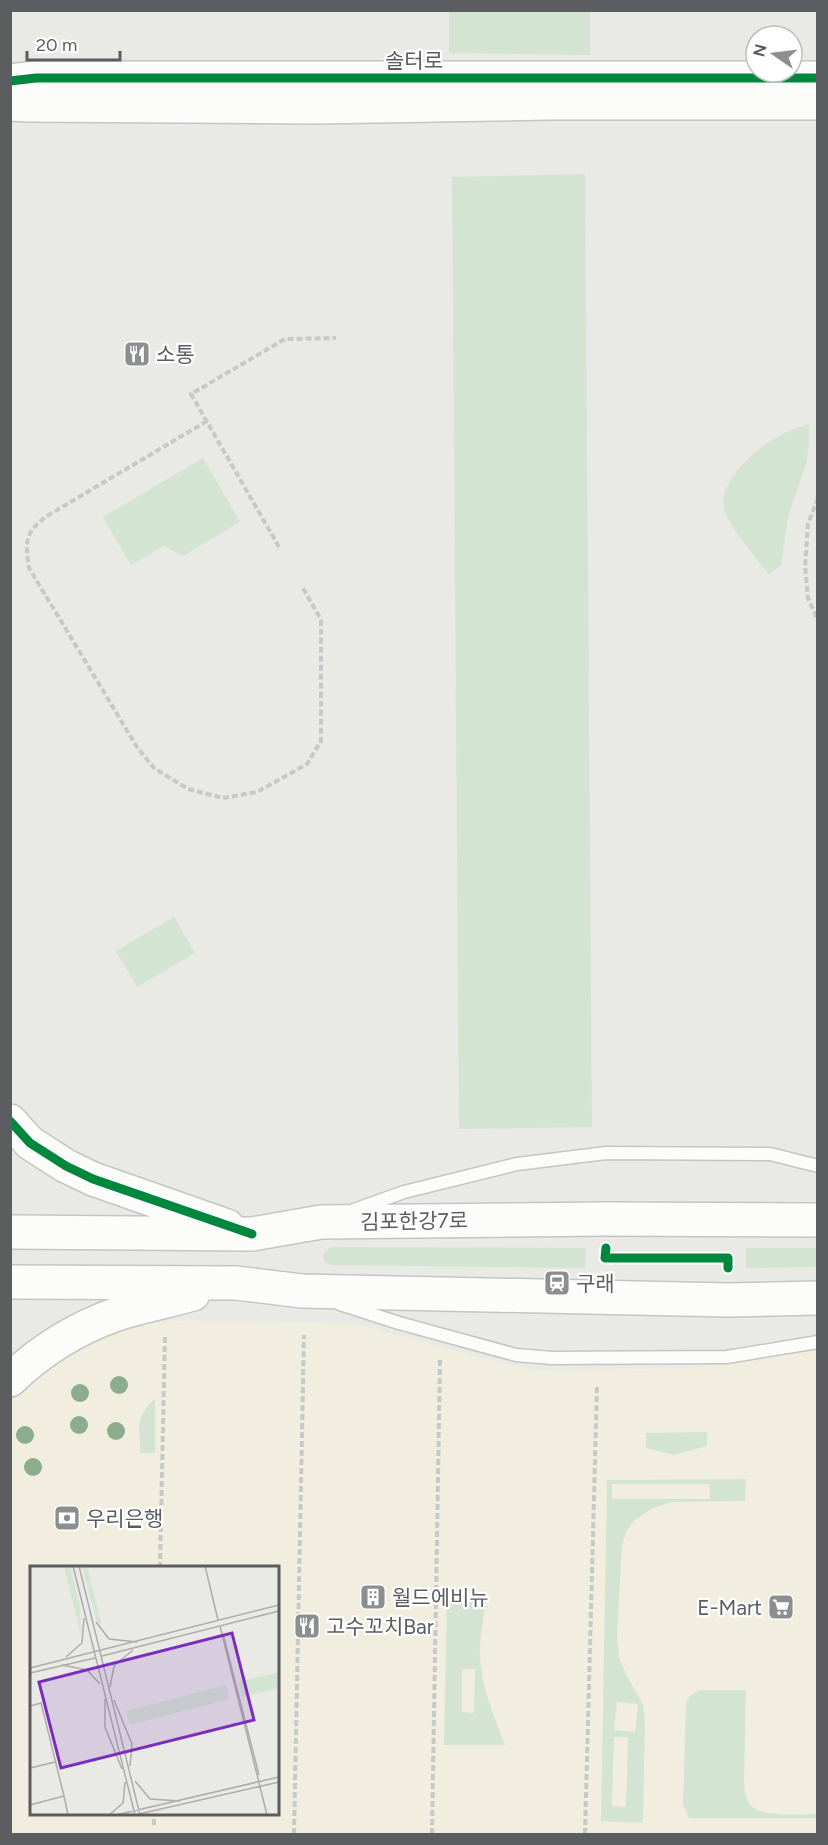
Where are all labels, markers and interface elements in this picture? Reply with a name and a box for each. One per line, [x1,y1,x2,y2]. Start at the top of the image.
scale bar [27,24,120,62]
north arrow [744,24,804,84]
text: 20 m [36,34,77,56]
text: N [749,42,771,59]
street label: 솔터로 [385,48,443,73]
restaurant icon: 소통 [122,339,152,369]
place label: 소통 [156,342,195,367]
street label: 김포한강7로 [360,1208,468,1234]
station icon: 구래 [542,1268,572,1298]
place label: 구래 [576,1271,615,1296]
bank icon: 우리은행 [52,1503,82,1533]
place label: 우리은행 [86,1506,163,1531]
inset map [30,1566,279,1815]
building icon: 월드에비뉴 [358,1582,388,1612]
place label: 월드에비뉴 [392,1585,489,1610]
supermarket icon: E-Mart [766,1592,796,1622]
place label: E-Mart [697,1595,762,1620]
restaurant icon: 고수꼬치Bar [292,1611,322,1641]
place label: 고수꼬치Bar [326,1614,434,1639]

